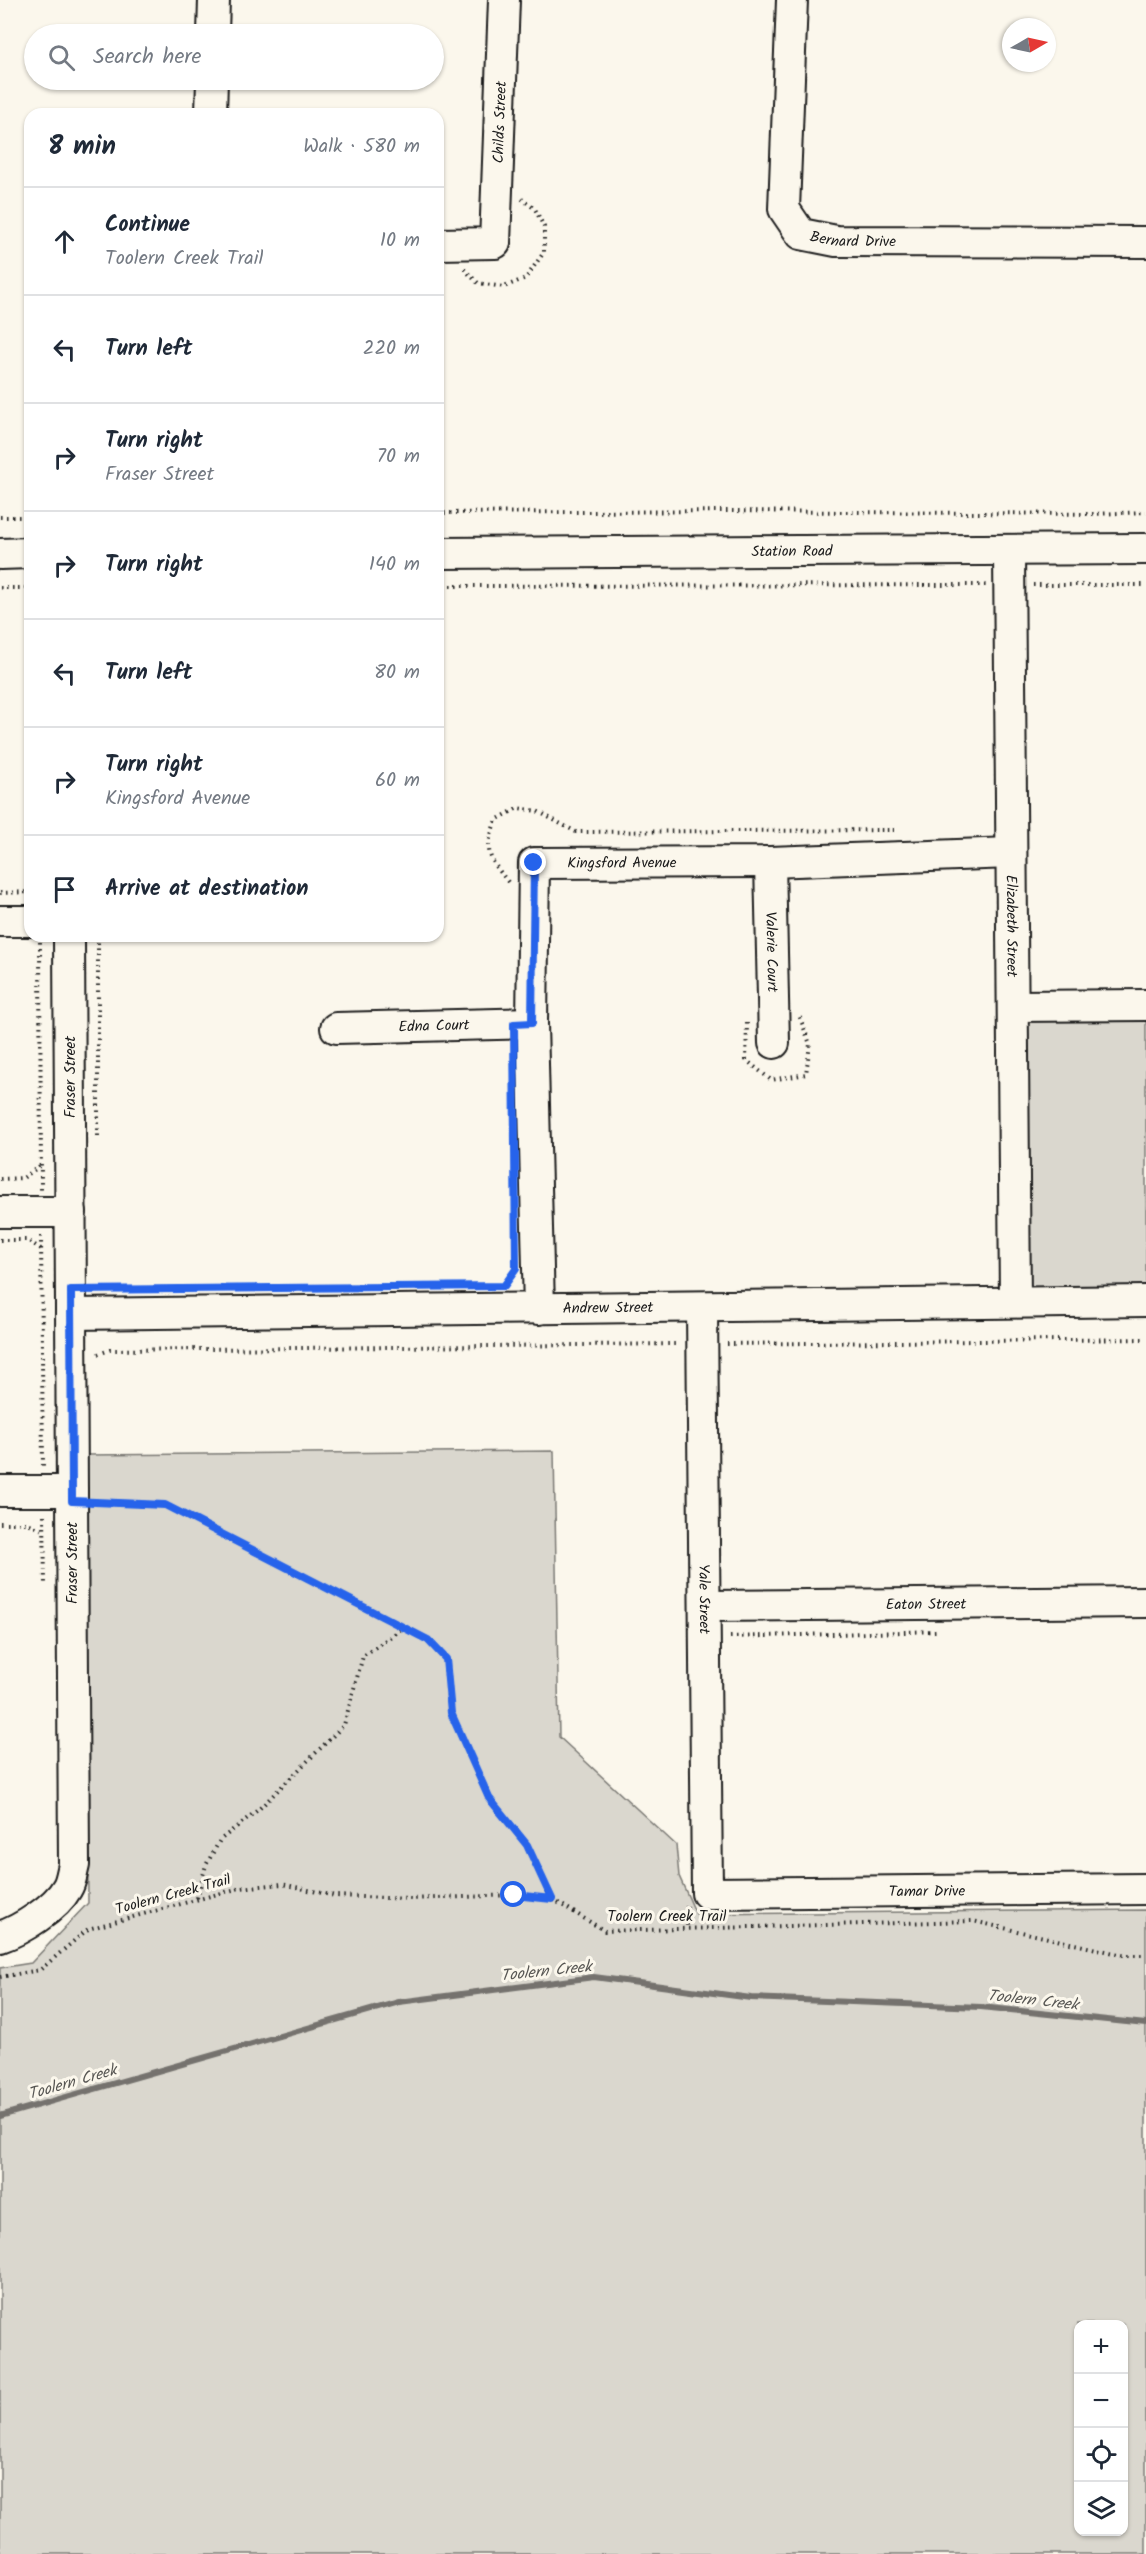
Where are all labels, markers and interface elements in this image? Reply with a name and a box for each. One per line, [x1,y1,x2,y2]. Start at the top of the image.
north arrow [1002,18,1056,72]
search box [24,24,444,90]
text: Search here [93,40,201,75]
icon: search [45,41,78,74]
street label: Childs Street [487,80,514,164]
text: 8 min [48,126,116,168]
text: Walk · 580 m [303,131,420,163]
text: Continue [105,208,190,243]
icon: ahead [48,225,81,258]
text: 10 m [380,225,420,257]
street label: Bernard Drive [808,225,896,254]
text: Toolern Creek Trail [105,243,263,275]
text: Turn left [105,332,192,367]
icon: left [48,333,81,366]
text: 220 m [363,333,420,365]
text: Turn right [105,424,203,459]
icon: right [48,441,81,474]
text: 70 m [377,441,420,473]
text: Fraser Street [105,459,214,491]
street label: Station Road [751,540,833,564]
text: Turn right [105,548,203,583]
icon: right [48,549,81,582]
text: 140 m [369,549,420,581]
text: Turn left [105,656,192,691]
icon: left [48,657,81,690]
text: 80 m [374,657,420,689]
text: Turn right [105,748,203,783]
icon: right [48,765,81,798]
text: 60 m [375,765,420,797]
text: Kingsford Avenue [105,783,250,815]
route end [520,849,546,875]
street label: Kingsford Avenue [567,851,677,876]
text: Arrive at destination [105,872,308,907]
icon: arrive [48,873,81,906]
street label: Elizabeth Street [999,875,1023,977]
street label: Valerie Court [758,911,784,993]
street label: Edna Court [398,1014,470,1039]
street label: Fraser Street [59,1036,83,1118]
street label: Andrew Street [563,1296,654,1321]
street label: Fraser Street [61,1522,85,1604]
street label: Yale Street [691,1564,716,1634]
street label: Eaton Street [886,1593,967,1617]
street label: Toolern Creek Trail [113,1868,234,1922]
street label: Tamar Drive [889,1880,966,1904]
route start [500,1881,526,1907]
street label: Toolern Creek Trail [608,1905,727,1929]
water label: Toolern Creek [499,1954,595,1989]
water label: Toolern Creek [986,1983,1082,2018]
water label: Toolern Creek [25,2057,122,2107]
map controls [1074,2320,1128,2536]
button: + [1074,2320,1128,2374]
button: − [1074,2374,1128,2428]
button: locate [1074,2428,1128,2482]
button: layers [1074,2482,1128,2536]

